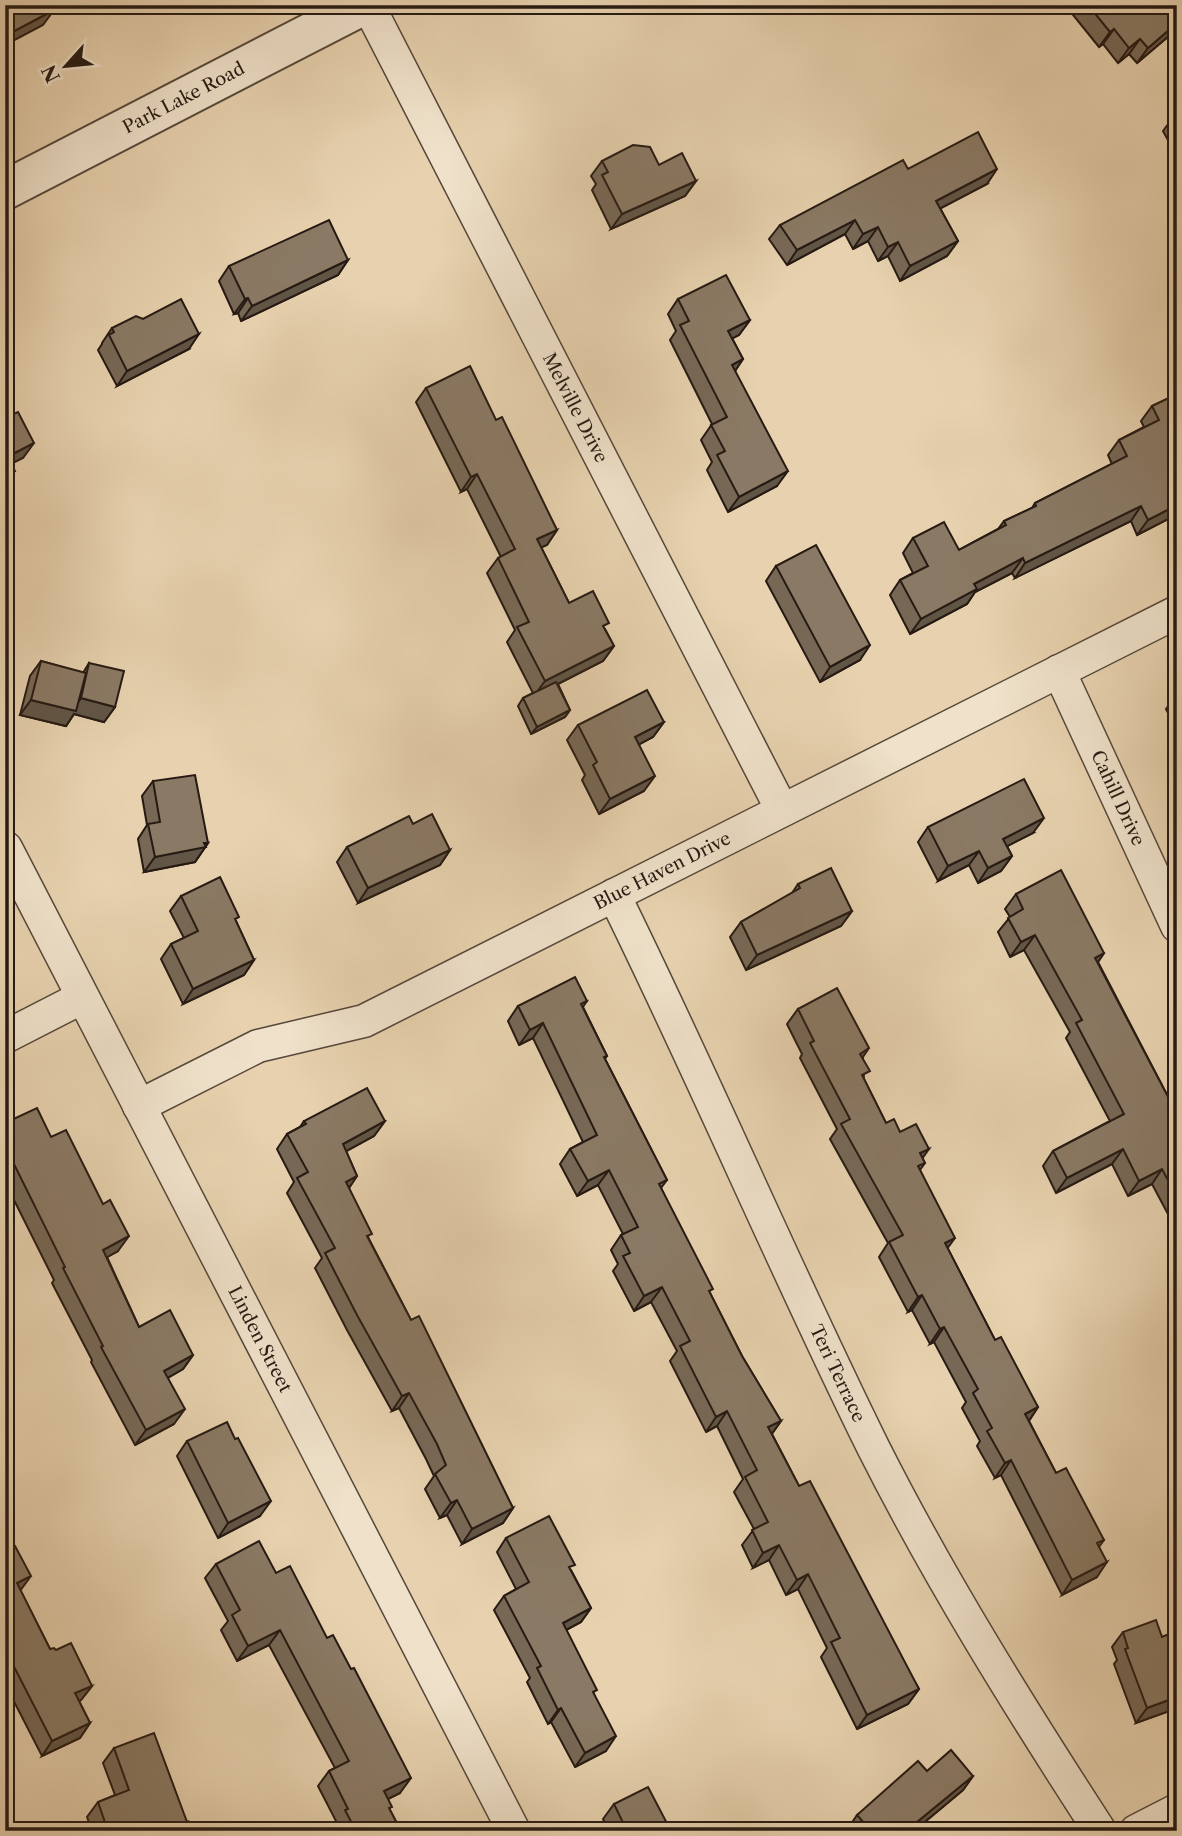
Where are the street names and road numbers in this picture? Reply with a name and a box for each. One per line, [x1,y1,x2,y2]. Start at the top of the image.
street label: Park Lake Road [119,57,248,138]
street label: Melville Drive [538,349,613,467]
street label: Cahill Drive [1086,747,1149,849]
street label: Blue Haven Drive [590,827,734,915]
street label: Linden Street [223,1282,297,1397]
street label: Teri Terrace [805,1321,870,1426]

